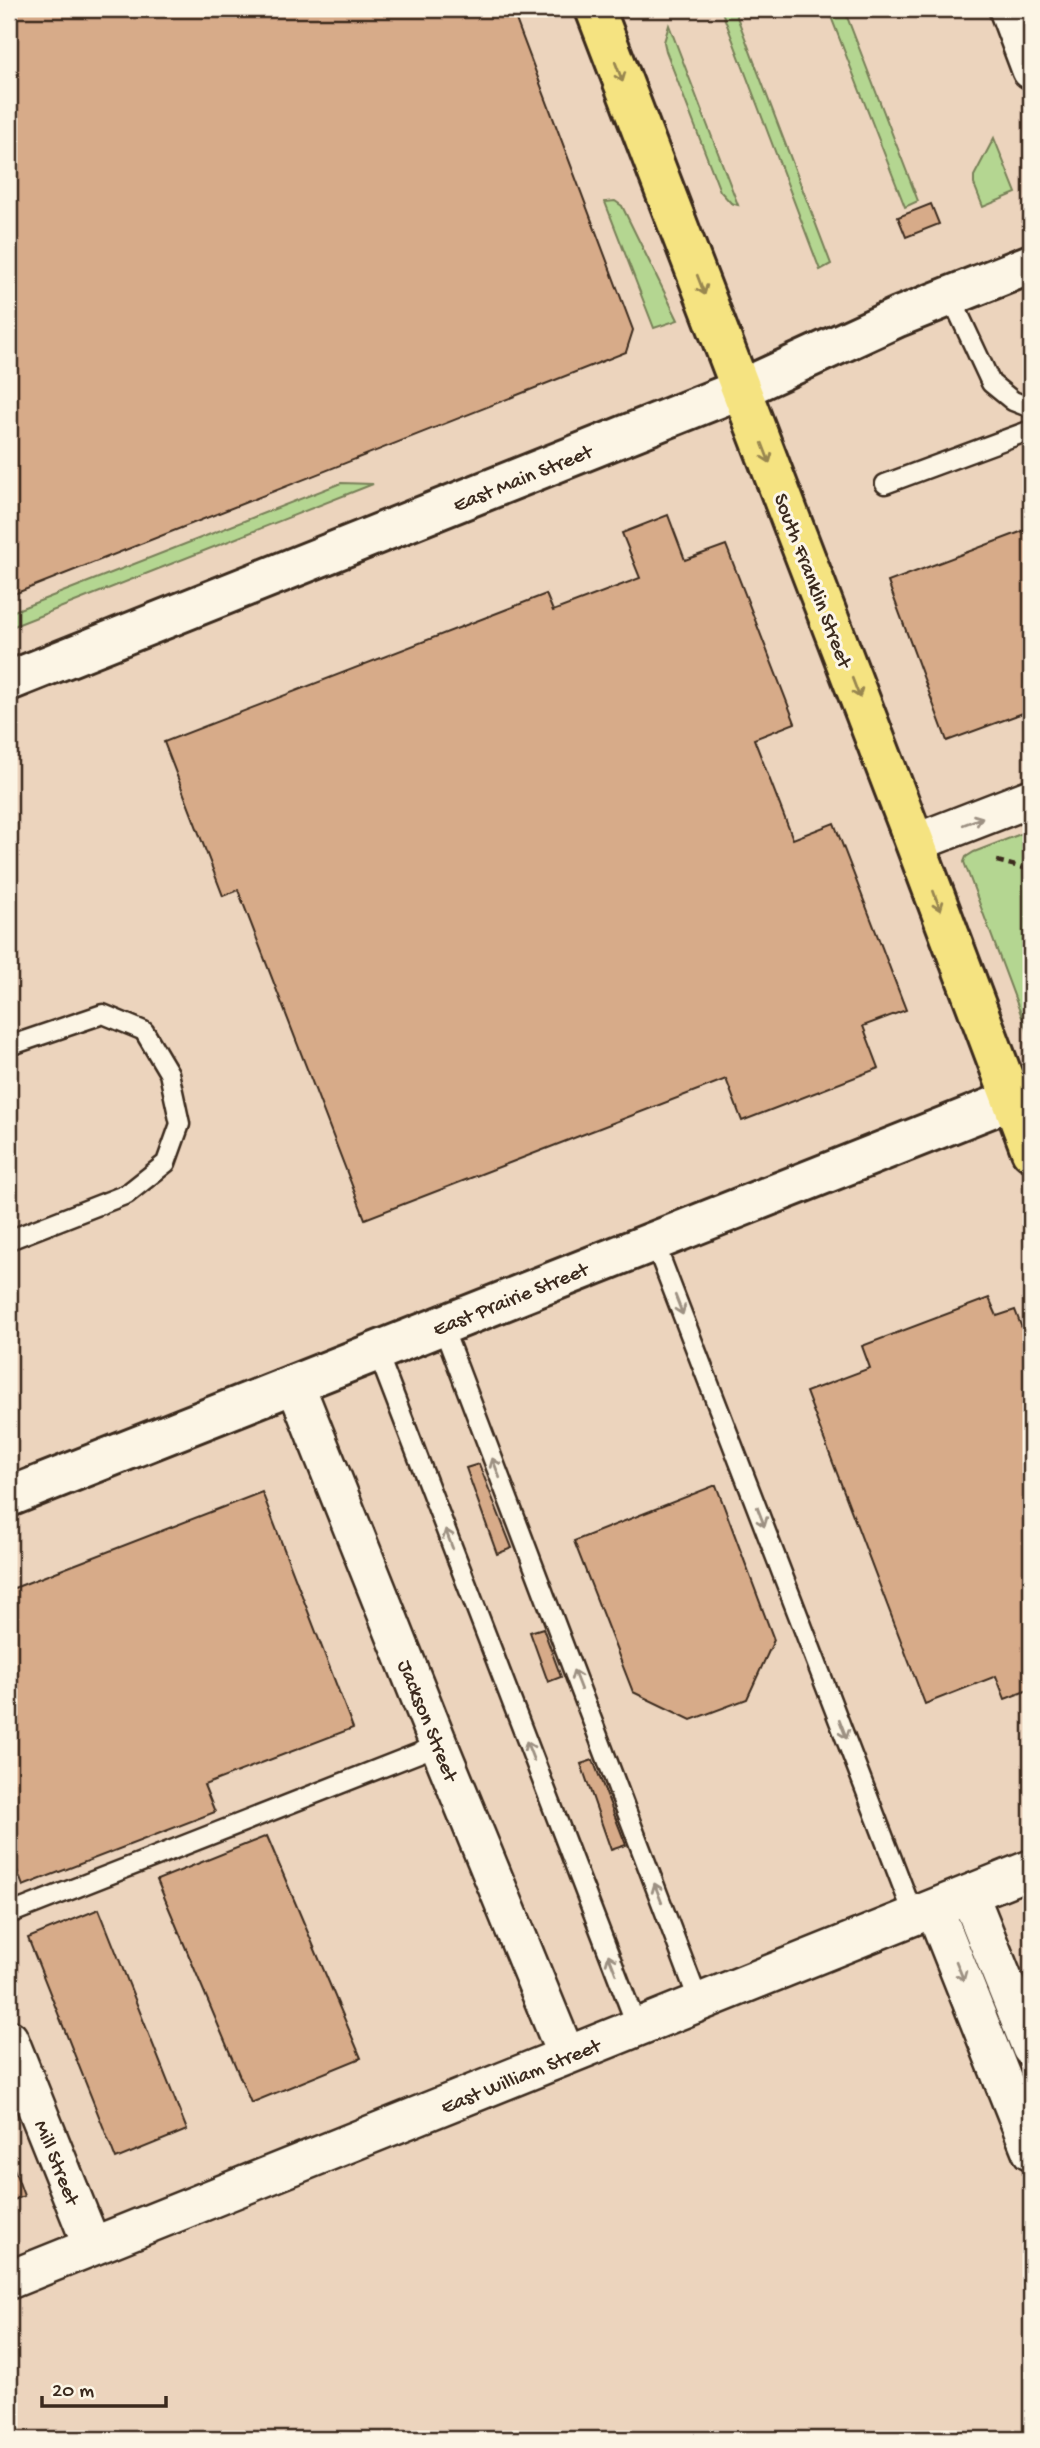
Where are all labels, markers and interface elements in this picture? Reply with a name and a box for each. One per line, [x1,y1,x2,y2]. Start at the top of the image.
one-way arrow [614,61,627,83]
one-way arrow [696,273,708,295]
street label: East Main Street [450,440,599,520]
one-way arrow [760,442,773,464]
street label: South Franklin Street [766,491,856,674]
one-way arrow [851,677,863,699]
one-way arrow [962,813,984,826]
one-way arrow [932,890,944,912]
street label: East Prairie Street [430,1258,595,1344]
one-way arrow [673,1294,686,1315]
one-way arrow [488,1457,501,1479]
one-way arrow [755,1506,768,1528]
one-way arrow [442,1529,454,1551]
street label: Jackson Street [390,1657,462,1788]
one-way arrow [569,1670,582,1692]
one-way arrow [837,1718,850,1740]
one-way arrow [523,1741,536,1763]
one-way arrow [650,1882,663,1904]
one-way arrow [605,1953,617,1975]
one-way arrow [954,1960,967,1982]
street label: East William Street [438,2034,607,2122]
street label: Mill Street [26,2117,84,2212]
scale bar [42,2364,166,2408]
text: 20 m [52,2380,94,2405]

